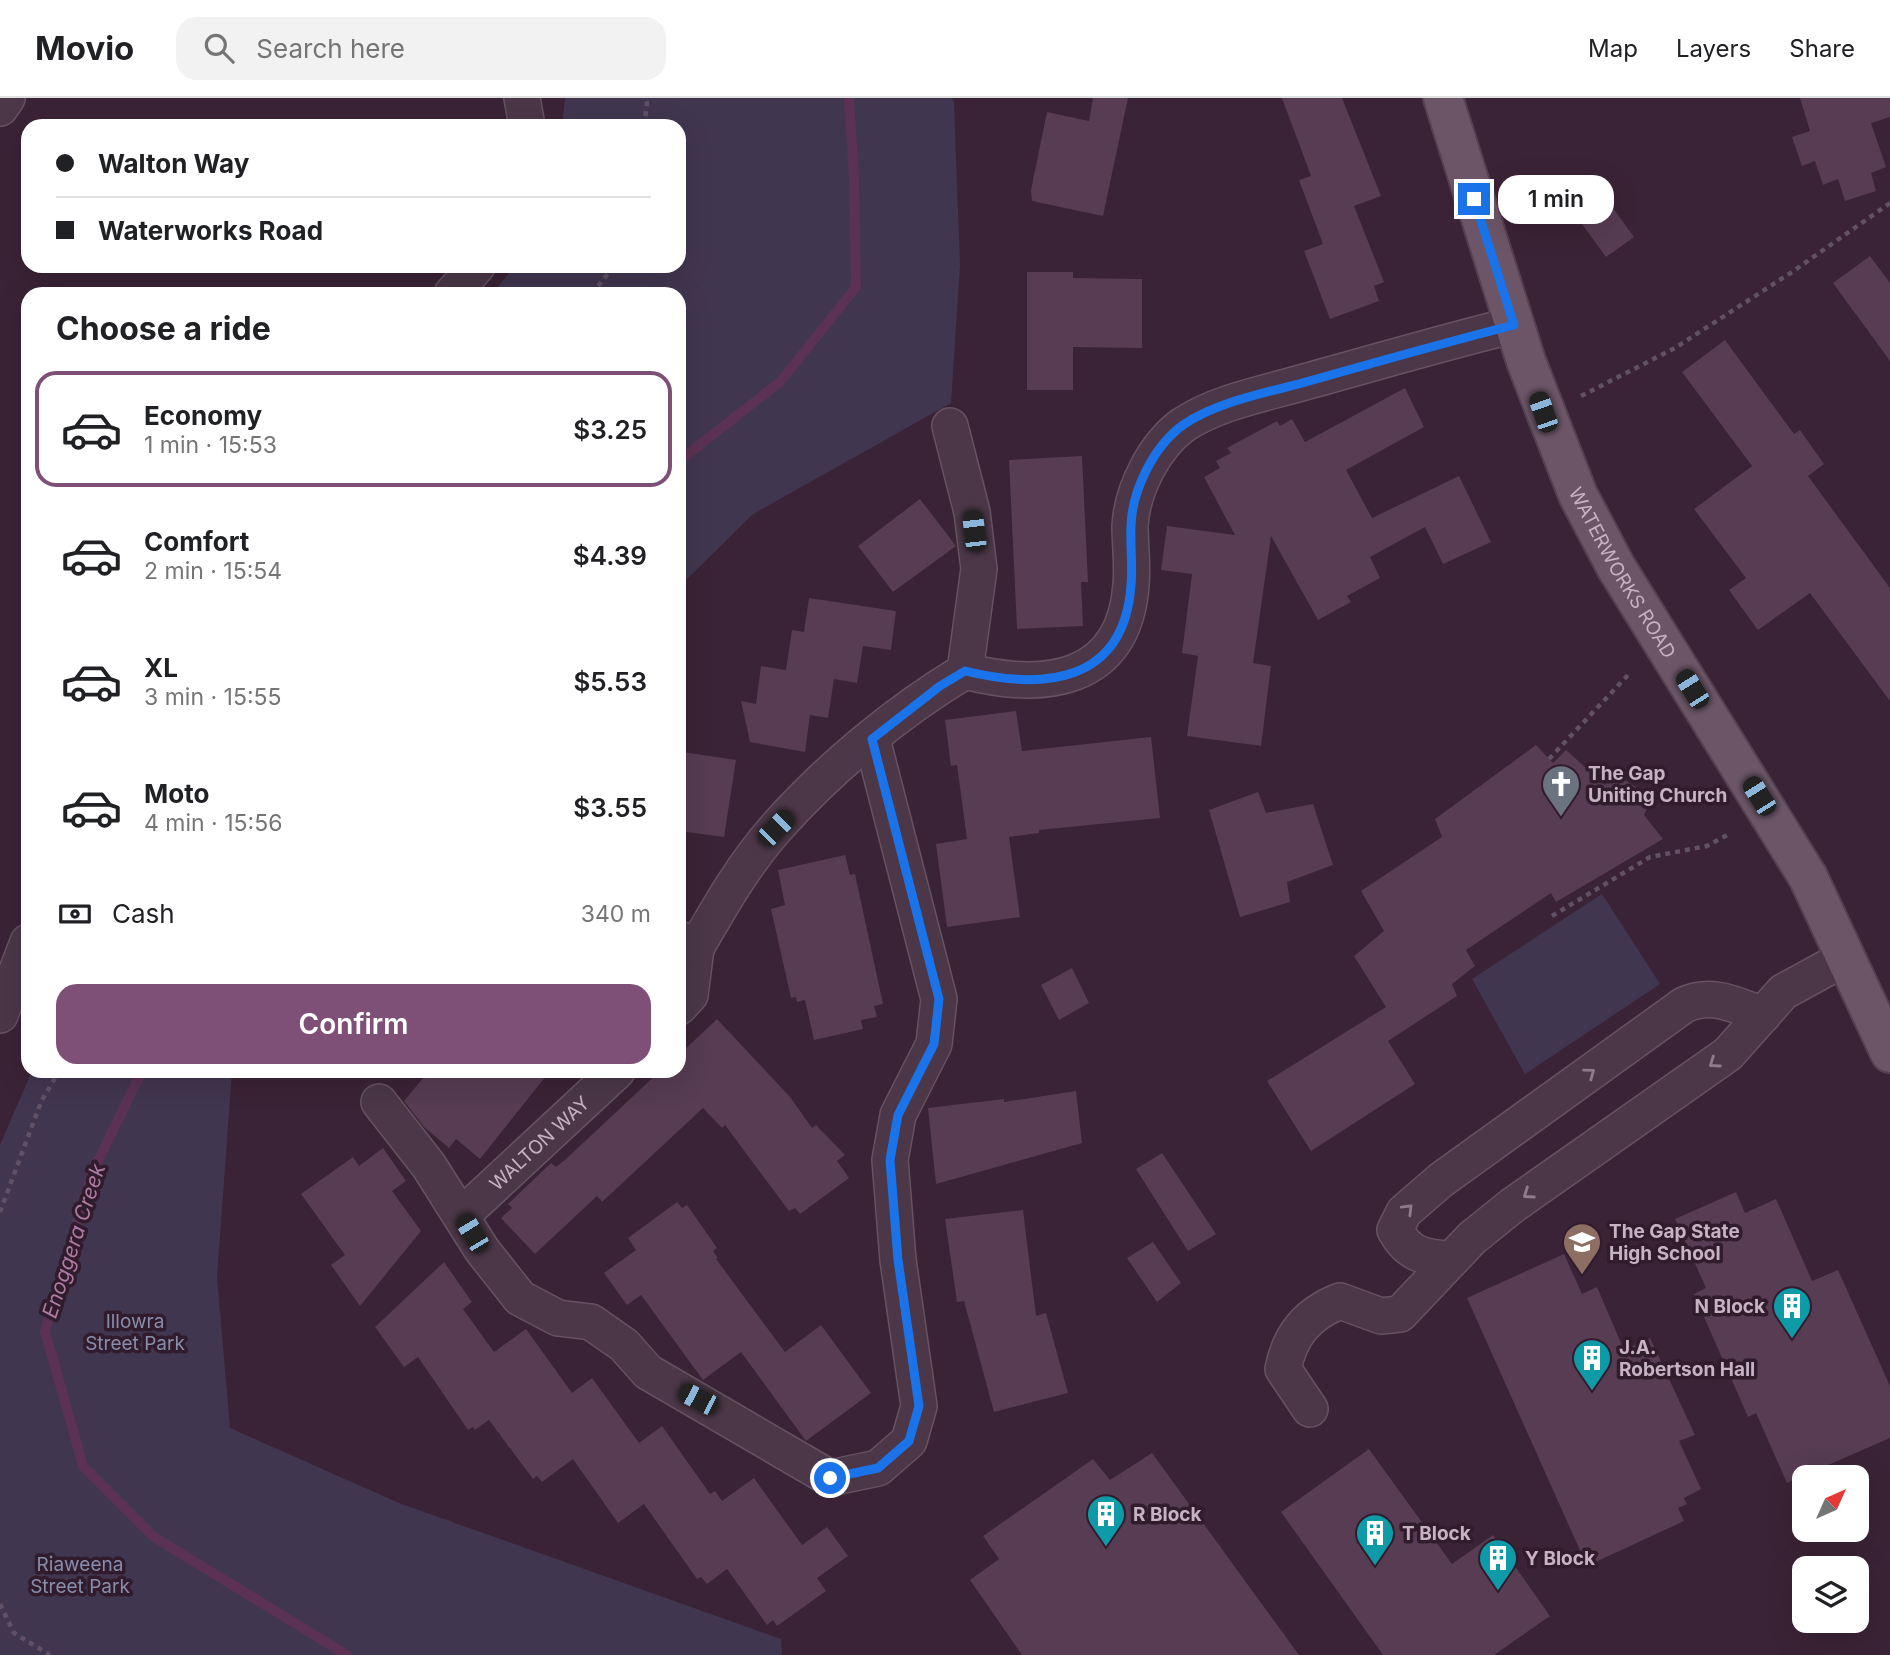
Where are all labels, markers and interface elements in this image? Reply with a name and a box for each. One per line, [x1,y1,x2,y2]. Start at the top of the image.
search box [176,17,666,80]
text: Movio [35,28,134,68]
icon: search [200,29,238,67]
text: Search here [256,33,405,64]
text: Map [1588,34,1638,63]
text: Layers [1676,34,1751,63]
text: Share [1789,34,1855,63]
text: Walton Way [98,148,249,179]
callout: 1 min [1498,174,1614,224]
route end [1458,183,1490,215]
text: 1 min [1528,185,1584,213]
text: Waterworks Road [98,215,323,246]
text: Choose a ride [56,309,271,348]
car [1527,389,1560,435]
icon: car [60,398,123,461]
text: Economy [144,400,262,431]
text: $3.25 [573,414,647,445]
text: 1 min · 15:53 [144,431,277,459]
street label: WATERWORKS ROAD [1564,483,1681,663]
car [962,509,987,553]
icon: car [60,524,123,587]
text: Comfort [144,526,249,557]
text: $4.39 [573,540,647,571]
text: 2 min · 15:54 [144,557,282,585]
icon: car [60,650,123,713]
text: XL [144,652,178,683]
text: $5.53 [573,666,647,697]
car [1672,666,1713,712]
text: 3 min · 15:55 [144,683,281,711]
place label: The Gap Uniting Church [1588,762,1727,807]
church icon: The Gap Uniting Church [1540,763,1582,818]
car [1739,773,1780,819]
icon: car [60,776,123,839]
text: Moto [144,778,209,809]
text: $3.55 [573,792,647,823]
car [754,806,799,850]
text: 4 min · 15:56 [144,809,282,837]
icon: cash [56,895,94,933]
text: Cash [112,898,175,929]
text: 340 m [581,900,651,928]
button: Confirm [56,984,651,1064]
one-way arrow [1709,1055,1722,1067]
one-way arrow [1582,1069,1595,1081]
street label: WALTON WAY [485,1092,594,1195]
water label: Enoggera Creek [37,1160,110,1321]
one-way arrow [1523,1186,1536,1198]
one-way arrow [1400,1205,1413,1218]
car [453,1210,492,1256]
place label: The Gap State High School [1609,1220,1740,1265]
school or university icon: The Gap State High School [1561,1221,1603,1276]
building icon: N Block [1771,1285,1813,1340]
place label: N Block [1694,1295,1765,1318]
park label: Illowra Street Park [85,1310,185,1355]
place label: J.A. Robertson Hall [1619,1336,1755,1381]
building icon: J.A. Robertson Hall [1571,1337,1613,1392]
car [675,1380,722,1418]
route start [814,1462,846,1494]
north arrow [1792,1465,1869,1542]
map controls [1792,1465,1869,1633]
building icon: R Block [1085,1493,1127,1548]
place label: R Block [1133,1503,1202,1526]
building icon: T Block [1354,1512,1396,1567]
place label: T Block [1402,1522,1471,1545]
building icon: Y Block [1477,1537,1519,1592]
place label: Y Block [1525,1547,1595,1570]
park label: Riaweena Street Park [30,1553,130,1598]
button: layers [1792,1556,1869,1633]

